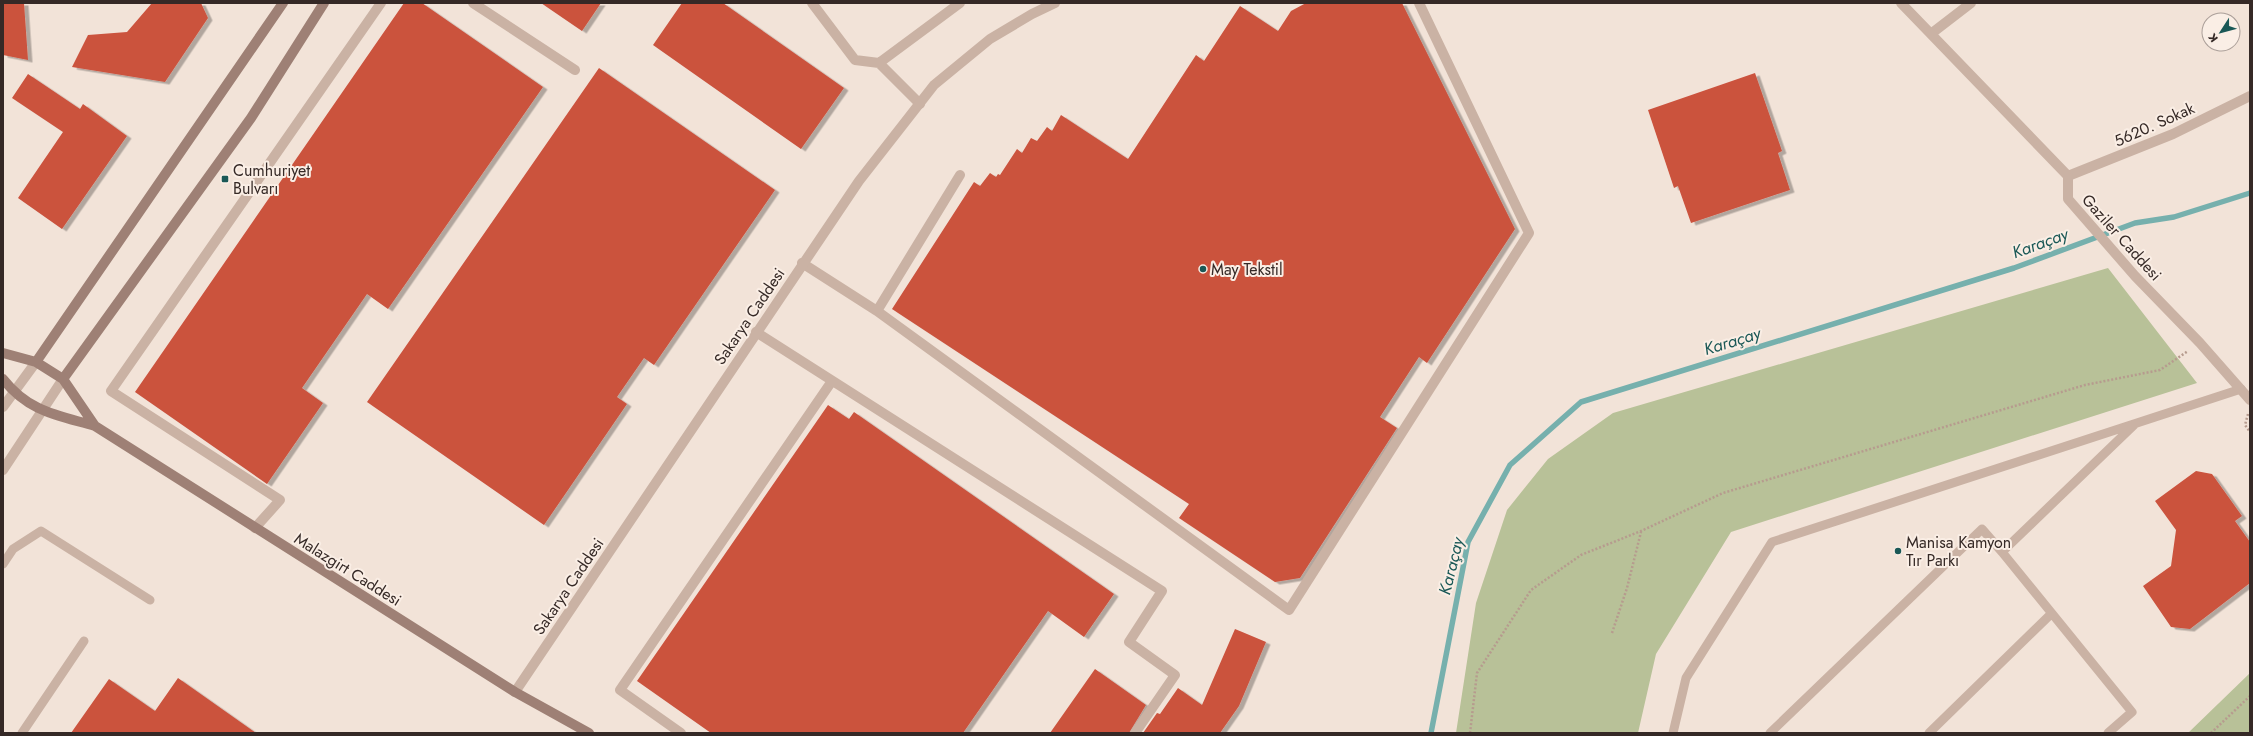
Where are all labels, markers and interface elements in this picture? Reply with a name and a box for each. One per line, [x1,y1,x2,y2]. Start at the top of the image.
north arrow [2201,12,2241,52]
text: K [2204,30,2222,46]
street label: 5620. Sokak [2110,96,2199,152]
place label: Cumhuriyet Bulvarı [233,159,310,200]
marker: Cumhuriyet Bulvarı [220,174,230,184]
street label: Gaziler Caddesi [2076,189,2167,286]
water label: Karaçay [2009,221,2073,264]
place label: May Tekstil [1211,258,1283,281]
street label: Sakarya Caddesi [708,263,790,369]
marker: May Tekstil [1198,264,1208,274]
water label: Karaçay [1701,321,1765,361]
street label: Malazgirt Caddesi [290,527,406,612]
place label: Manisa Kamyon Tır Parkı [1906,531,2011,572]
street label: Sakarya Caddesi [527,533,609,639]
water label: Karaçay [1432,533,1470,597]
marker: Manisa Kamyon Tır Parkı [1893,546,1903,556]

